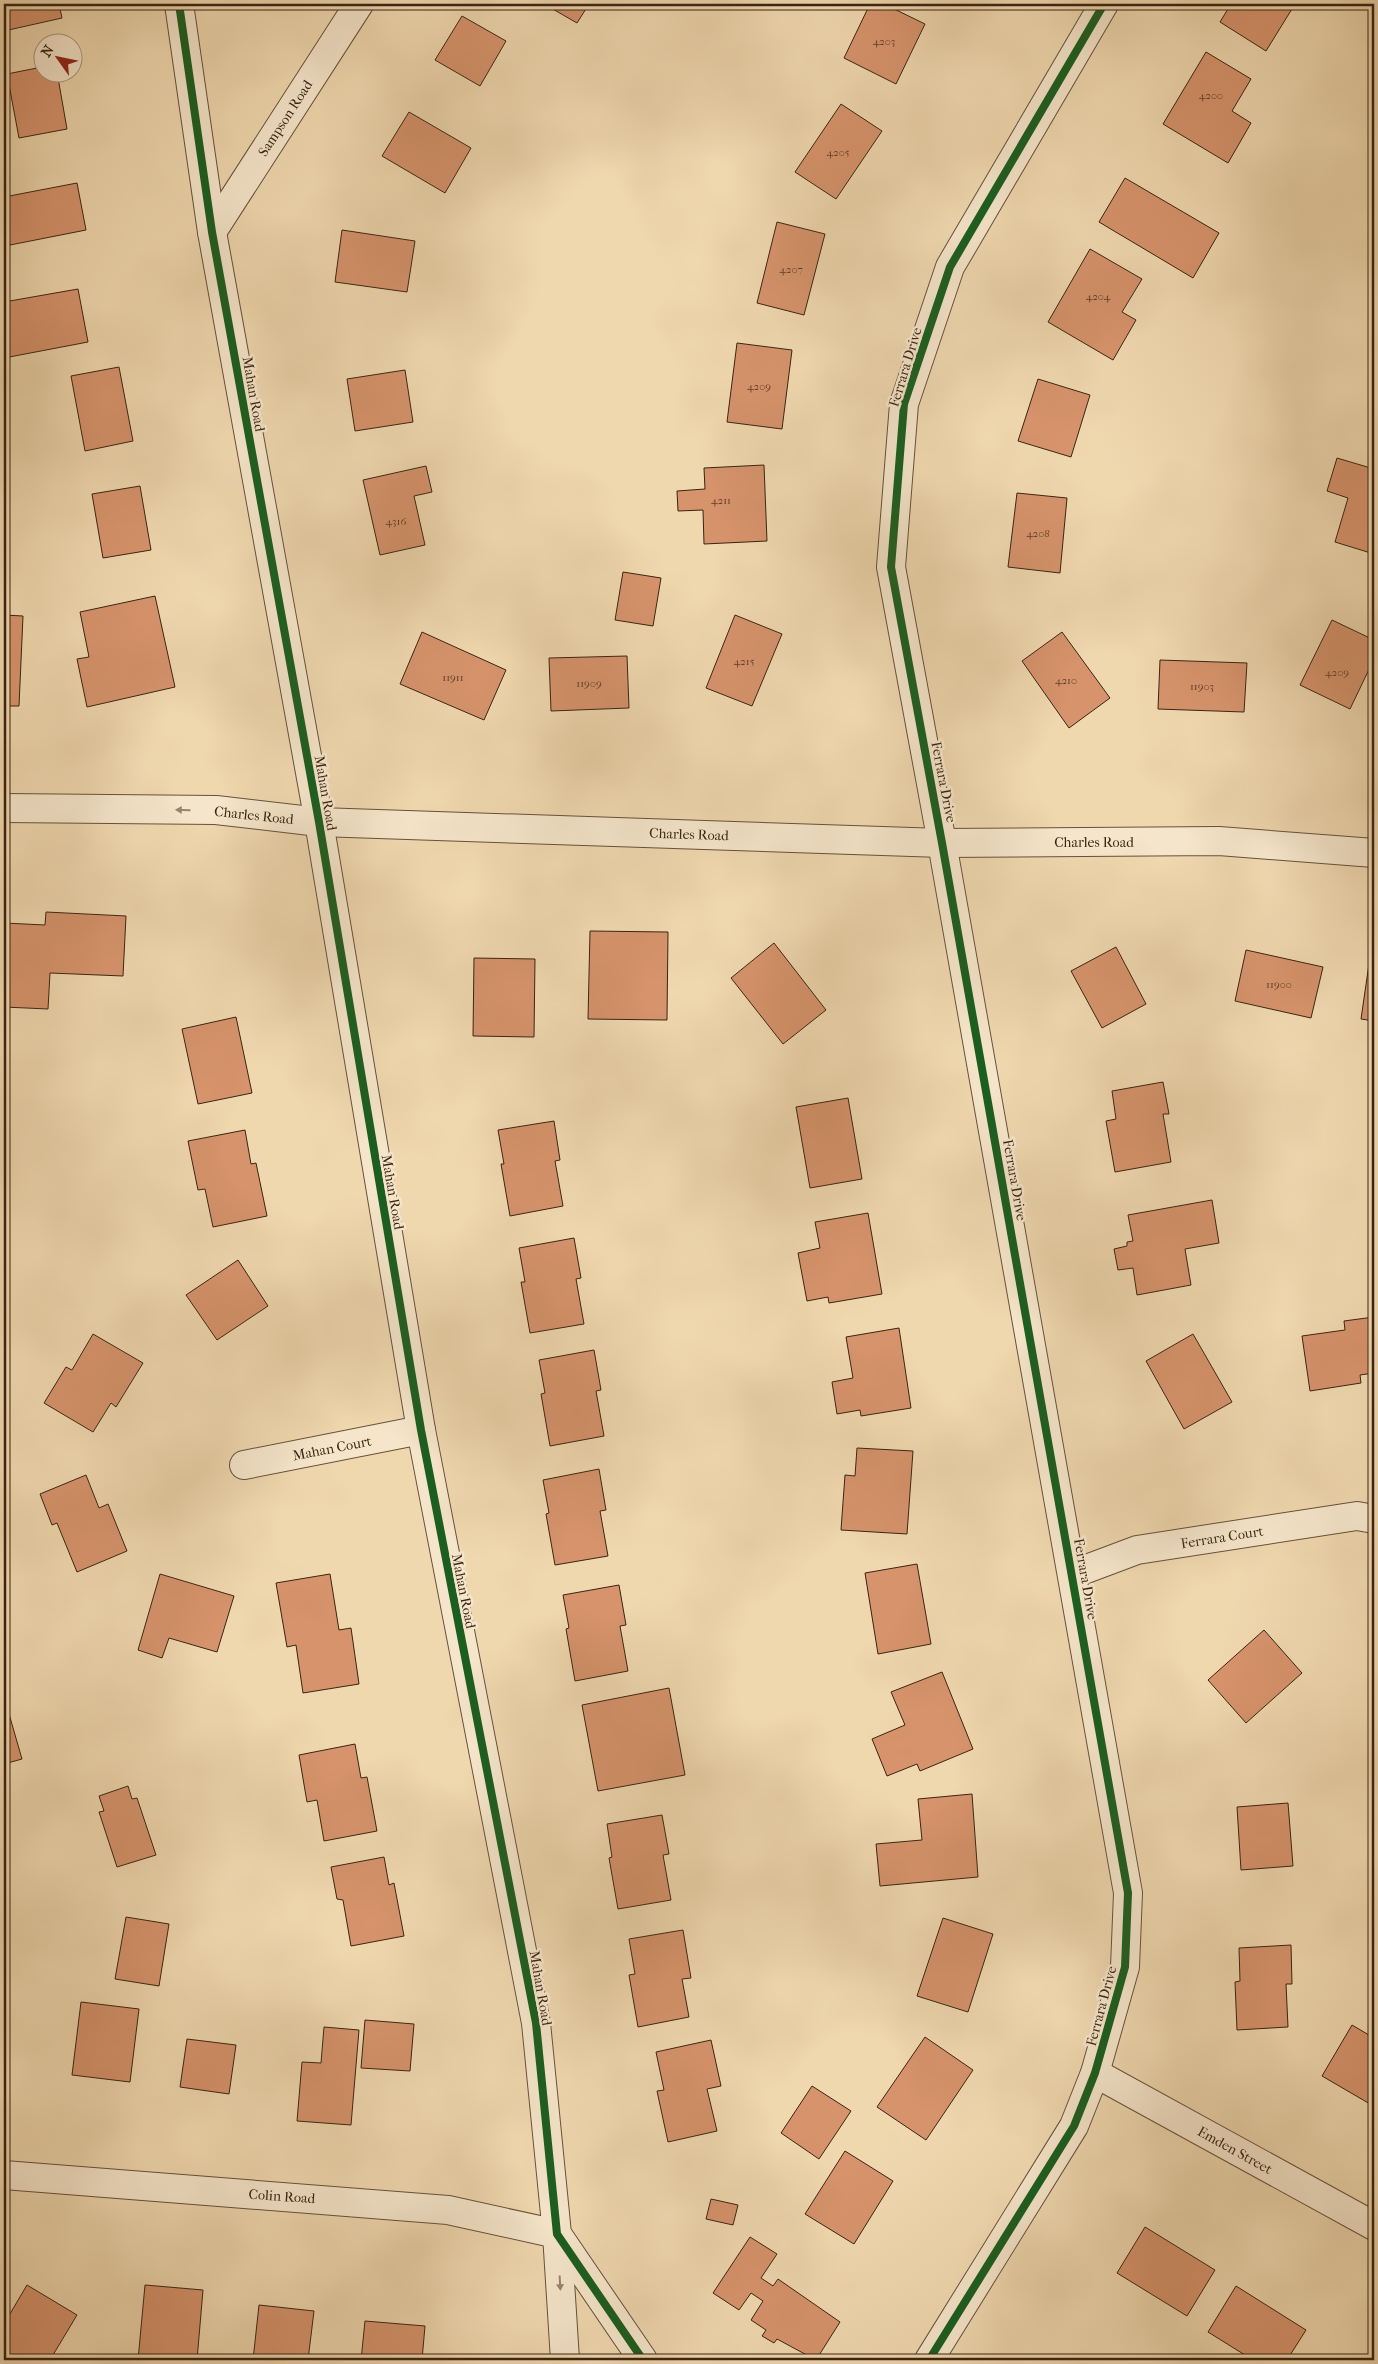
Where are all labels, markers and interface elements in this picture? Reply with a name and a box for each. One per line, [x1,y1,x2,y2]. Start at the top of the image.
north arrow [32,32,82,82]
house number: 4203 [873,35,895,48]
text: N [37,42,58,60]
street label: Sampson Road [254,77,317,160]
house number: 4200 [1199,89,1223,102]
house number: 4205 [827,146,850,159]
house number: 4207 [779,263,803,276]
house number: 4204 [1086,290,1111,303]
street label: Ferrara Drive [885,325,926,409]
street label: Mahan Road [239,355,269,433]
house number: 4209 [747,380,771,393]
house number: 4211 [711,494,731,507]
house number: 4316 [386,515,406,528]
house number: 4208 [1026,527,1050,540]
house number: 4215 [734,655,755,668]
house number: 4209 [1325,666,1349,679]
house number: 11911 [442,671,464,684]
house number: 4210 [1055,674,1077,687]
house number: 11909 [576,677,602,690]
house number: 11903 [1190,680,1214,693]
street label: Ferrara Drive [927,740,960,824]
street label: Mahan Road [311,754,341,832]
street label: Charles Road [213,803,295,828]
one-way arrow [175,806,191,814]
street label: Charles Road [649,825,729,844]
street label: Charles Road [1054,834,1134,851]
house number: 11900 [1266,978,1292,991]
street label: Ferrara Drive [999,1138,1030,1222]
street label: Mahan Road [378,1153,408,1231]
street label: Mahan Court [291,1433,373,1464]
street label: Ferrara Court [1179,1523,1265,1552]
street label: Ferrara Drive [1070,1537,1101,1621]
street label: Mahan Road [448,1552,479,1630]
street label: Mahan Road [526,1949,556,2027]
street label: Ferrara Drive [1083,1964,1120,2048]
street label: Emden Street [1194,2123,1275,2178]
street label: Colin Road [248,2186,316,2207]
one-way arrow [557,2275,565,2291]

